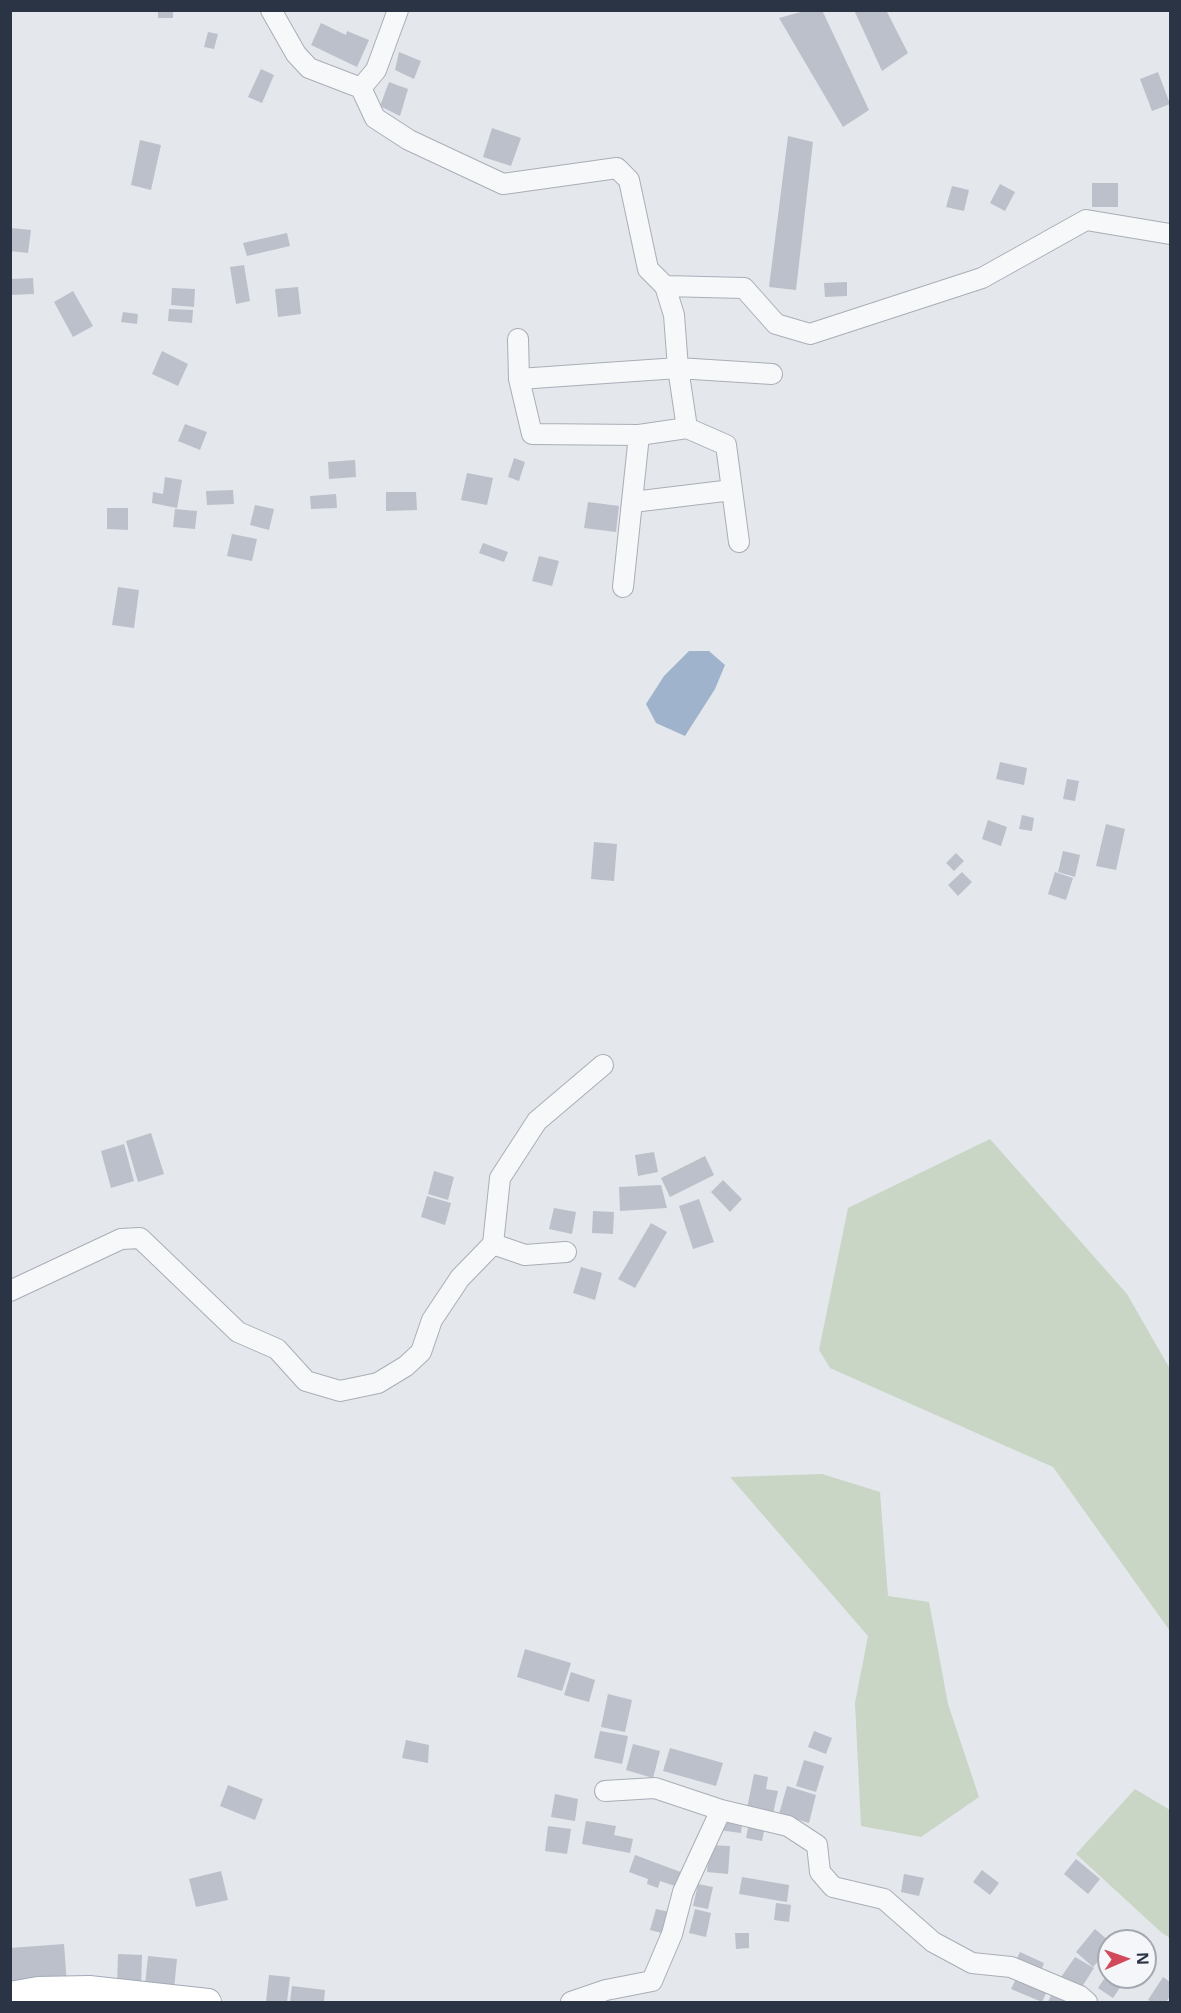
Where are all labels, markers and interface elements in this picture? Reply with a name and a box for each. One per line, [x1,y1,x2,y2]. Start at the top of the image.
north arrow [1097,1929,1157,1989]
text: N [1132,1952,1154,1965]

